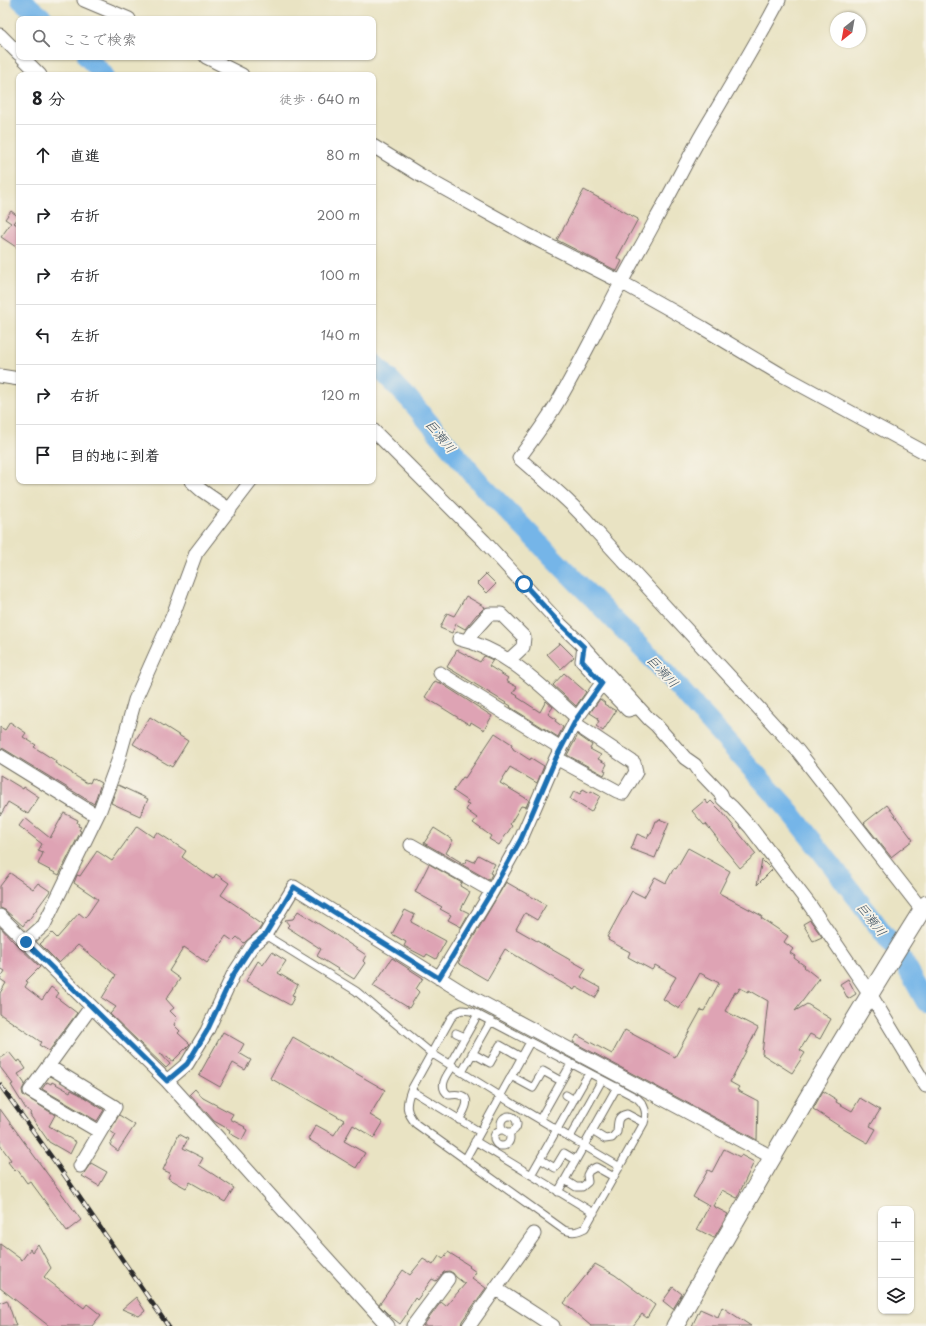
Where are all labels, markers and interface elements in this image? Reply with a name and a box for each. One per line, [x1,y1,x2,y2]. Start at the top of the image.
north arrow [830,12,866,48]
search box [16,16,376,60]
icon: search [30,27,52,49]
text: ここで検索 [62,27,137,50]
text: 8 分 [32,85,65,111]
text: 徒歩 · 640 m [280,89,360,108]
text: 直進 [70,143,100,166]
icon: ahead [32,144,54,166]
text: 80 m [326,145,360,164]
text: 右折 [70,203,100,226]
icon: right [32,204,54,226]
text: 200 m [317,205,360,224]
text: 右折 [70,263,100,286]
icon: right [32,264,54,286]
text: 100 m [320,265,360,284]
text: 左折 [70,323,100,346]
icon: left [32,324,54,346]
text: 140 m [321,325,360,344]
text: 右折 [70,383,100,406]
icon: right [32,384,54,406]
text: 120 m [321,385,360,404]
water label: 巨瀬川 [422,415,461,457]
text: 目的地に到着 [70,443,160,466]
icon: arrive [32,444,54,466]
route start [515,575,533,593]
water label: 巨瀬川 [643,650,684,691]
water label: 巨瀬川 [853,897,892,940]
route end [17,933,35,951]
map controls [878,1206,914,1314]
button: + [878,1206,914,1242]
button: − [878,1242,914,1278]
button: layers [878,1278,914,1314]

